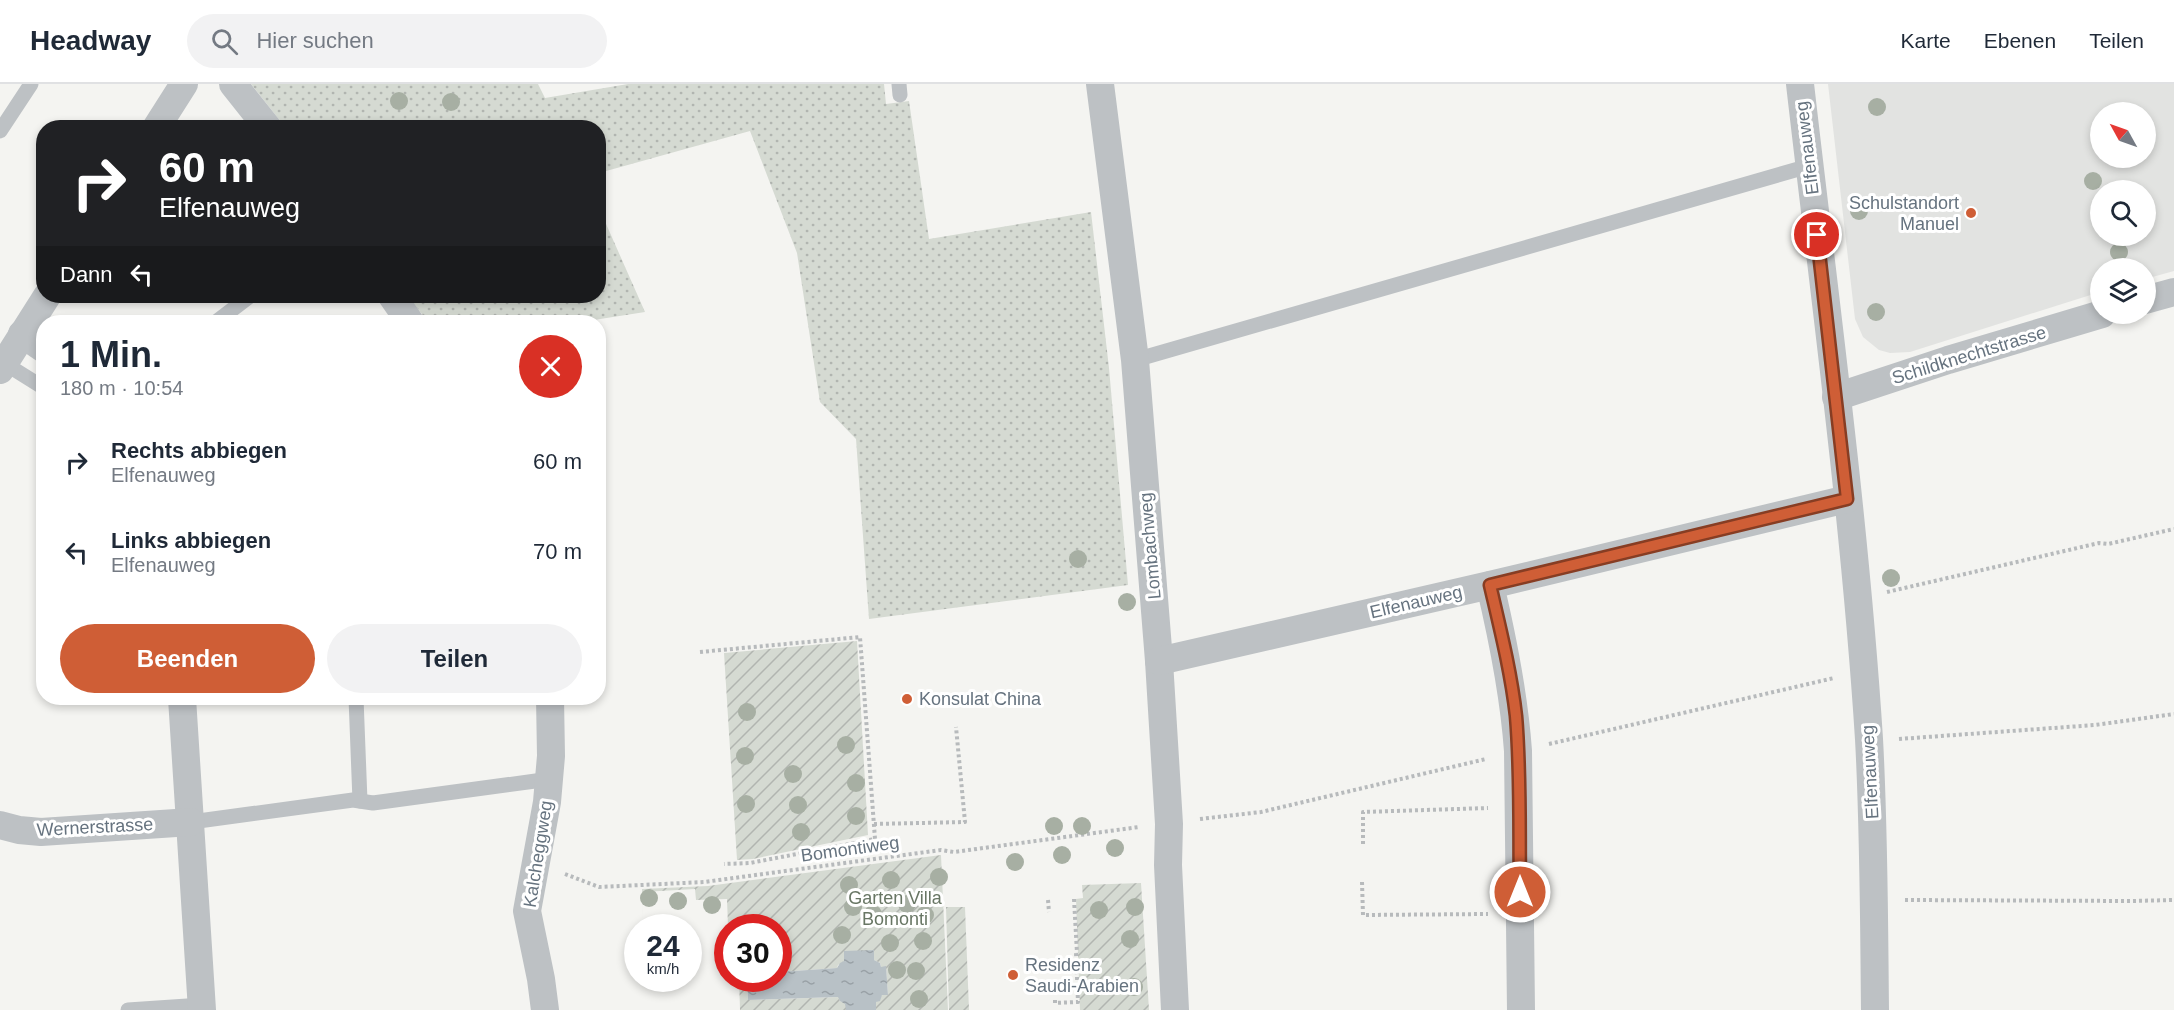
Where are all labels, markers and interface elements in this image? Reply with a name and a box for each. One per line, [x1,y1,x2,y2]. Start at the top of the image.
search box [187,14,607,68]
text: Headway [30,25,151,56]
icon: search [208,25,241,58]
text: Hier suchen [256,28,374,53]
text: Karte [1901,29,1951,52]
text: Ebenen [1984,29,2056,52]
text: Teilen [2089,29,2144,52]
street label: Elfenauweg [1791,100,1823,196]
north arrow [2090,102,2156,168]
map controls [2090,102,2156,324]
icon: right [60,144,138,222]
text: 60 m [159,144,255,191]
button: search [2090,180,2156,246]
text: Elfenauweg [159,193,300,223]
place label: Schulstandort Manuel [1849,193,1959,234]
marker: Schulstandort Manuel [1964,206,1978,220]
pin [1791,209,1842,260]
icon: arrive [1800,218,1833,251]
icon: left [125,258,158,291]
button: layers [2090,258,2156,324]
text: Dann [60,262,113,287]
street label: Schildknechtstrasse [1890,322,2048,388]
text: 1 Min. [60,334,162,375]
button: close [519,335,582,398]
text: 180 m · 10:54 [60,377,183,399]
text: Rechts abbiegen [111,438,287,463]
icon: right [60,446,93,479]
text: 60 m [533,449,582,474]
text: Elfenauweg [111,464,216,486]
street label: Lombachweg [1135,492,1165,600]
text: Links abbiegen [111,528,271,553]
icon: left [60,536,93,569]
text: 70 m [533,539,582,564]
text: Elfenauweg [111,554,216,576]
street label: Elfenauweg [1368,582,1464,622]
button: Beenden [60,624,315,693]
button: Teilen [327,624,582,693]
place label: Konsulat China [919,689,1042,709]
marker: Konsulat China [900,692,914,706]
street label: Elfenauweg [1858,725,1882,819]
street label: Kalcheggweg [520,799,556,909]
street label: Wernerstrasse [36,814,154,840]
street label: Bomontiweg [800,832,900,866]
position arrow [1488,860,1552,924]
park label: Garten Villa Bomonti [848,888,943,929]
speed limit sign: 30 [714,914,792,992]
text: 24 [646,929,680,962]
place label: Residenz Saudi-Arabien [1025,955,1139,996]
text: km/h [647,960,679,977]
marker: Residenz Saudi-Arabien [1006,968,1020,982]

